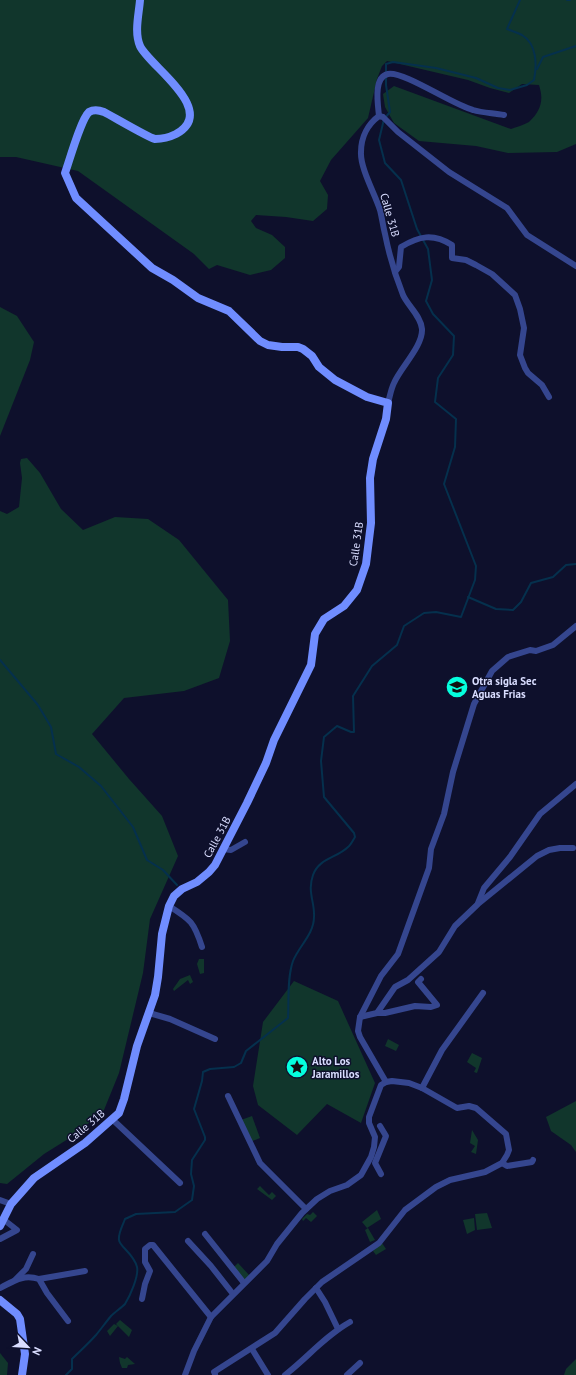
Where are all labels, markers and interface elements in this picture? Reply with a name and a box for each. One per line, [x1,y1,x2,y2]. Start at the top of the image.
street label: Calle 31B [377,191,403,239]
street label: Calle 31B [346,521,366,567]
school or university icon: Otra sigla Sec Aguas Frias [444,674,470,700]
place label: Otra sigla Sec Aguas Frias [472,674,537,701]
street label: Calle 31B [200,814,234,860]
place icon: Alto Los Jaramillos [284,1054,310,1080]
place label: Alto Los Jaramillos [311,1054,360,1081]
street label: Calle 31B [64,1106,108,1146]
north arrow [8,1327,48,1367]
text: N [29,1345,45,1357]

